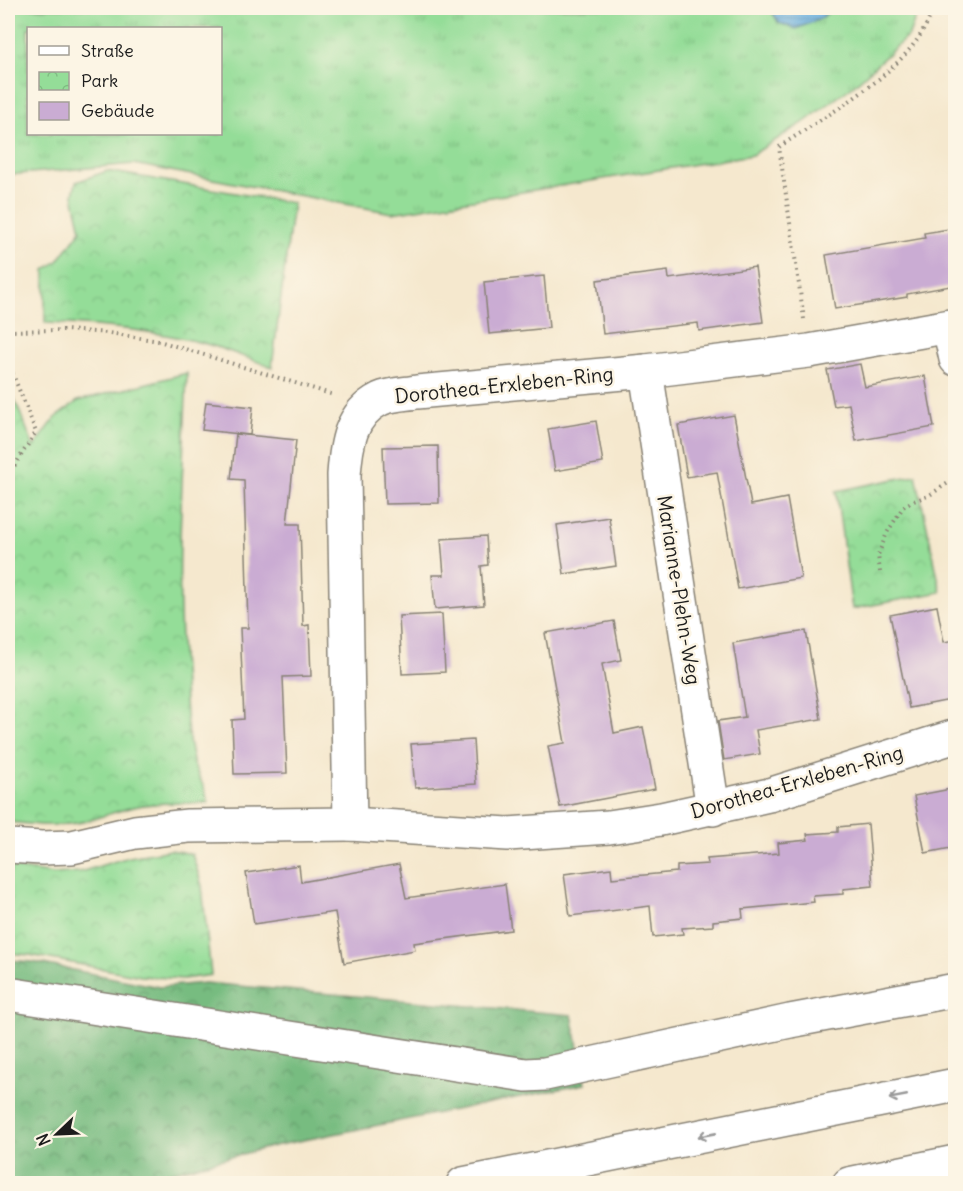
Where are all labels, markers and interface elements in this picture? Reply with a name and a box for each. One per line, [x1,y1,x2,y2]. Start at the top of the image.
legend [27,27,222,135]
text: Straße [81,39,134,62]
text: Park [81,69,118,92]
text: Gebäude [81,99,154,122]
street label: Dorothea-Erxleben-Ring [393,361,615,408]
street label: Marianne-Plehn-Weg [652,493,707,687]
street label: Dorothea-Erxleben-Ring [688,739,906,824]
one-way arrow [889,1092,908,1103]
north arrow [27,1104,87,1164]
one-way arrow [698,1130,717,1141]
text: N [32,1131,55,1149]

